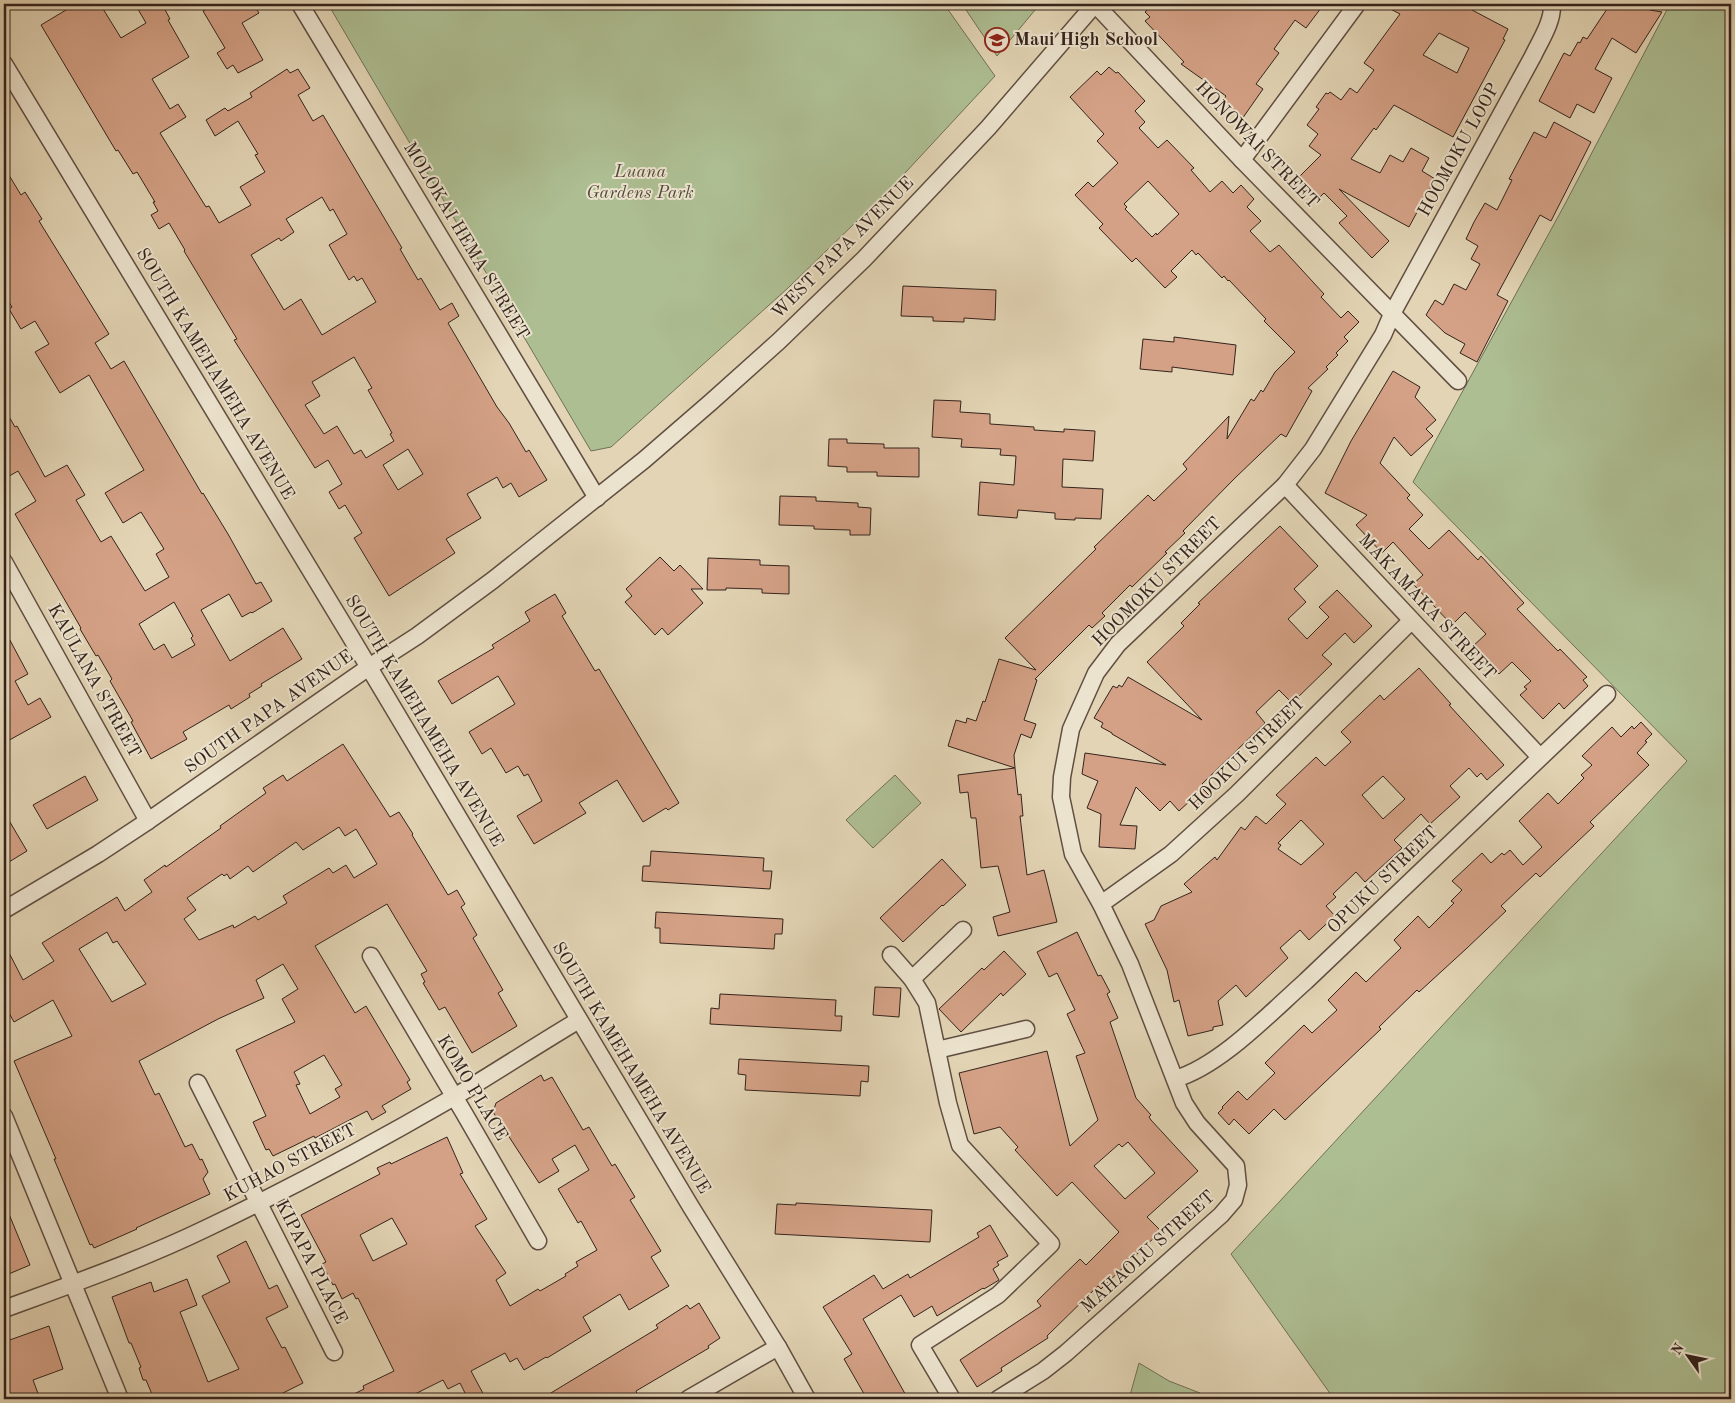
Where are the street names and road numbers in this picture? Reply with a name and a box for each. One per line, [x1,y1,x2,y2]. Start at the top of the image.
street label: HONOWAI STREET [1192,78,1322,212]
street label: HOOMOKU LOOP [1415,80,1503,220]
street label: MOLOKAI HEMA STREET [400,139,532,343]
street label: WEST PAPA AVENUE [769,174,917,322]
street label: SOUTH KAMEHAMEHA AVENUE [133,245,297,503]
street label: HOOMOKU STREET [1089,514,1225,650]
street label: MAKAMAKA STREET [1355,531,1499,683]
street label: SOUTH KAMEHAMEHA AVENUE [342,592,506,850]
street label: KAULANA STREET [44,601,144,761]
street label: SOUTH PAPA AVENUE [181,647,357,777]
street label: HOOKUI STREET [1185,694,1309,814]
street label: OPUKU STREET [1324,823,1442,937]
street label: SOUTH KAMEHAMEHA AVENUE [549,939,713,1197]
street label: KOMO PLACE [433,1032,511,1144]
street label: KUHAO STREET [221,1121,359,1205]
street label: MAHAOLU STREET [1078,1187,1218,1317]
street label: KIPAPA PLACE [272,1197,350,1327]

